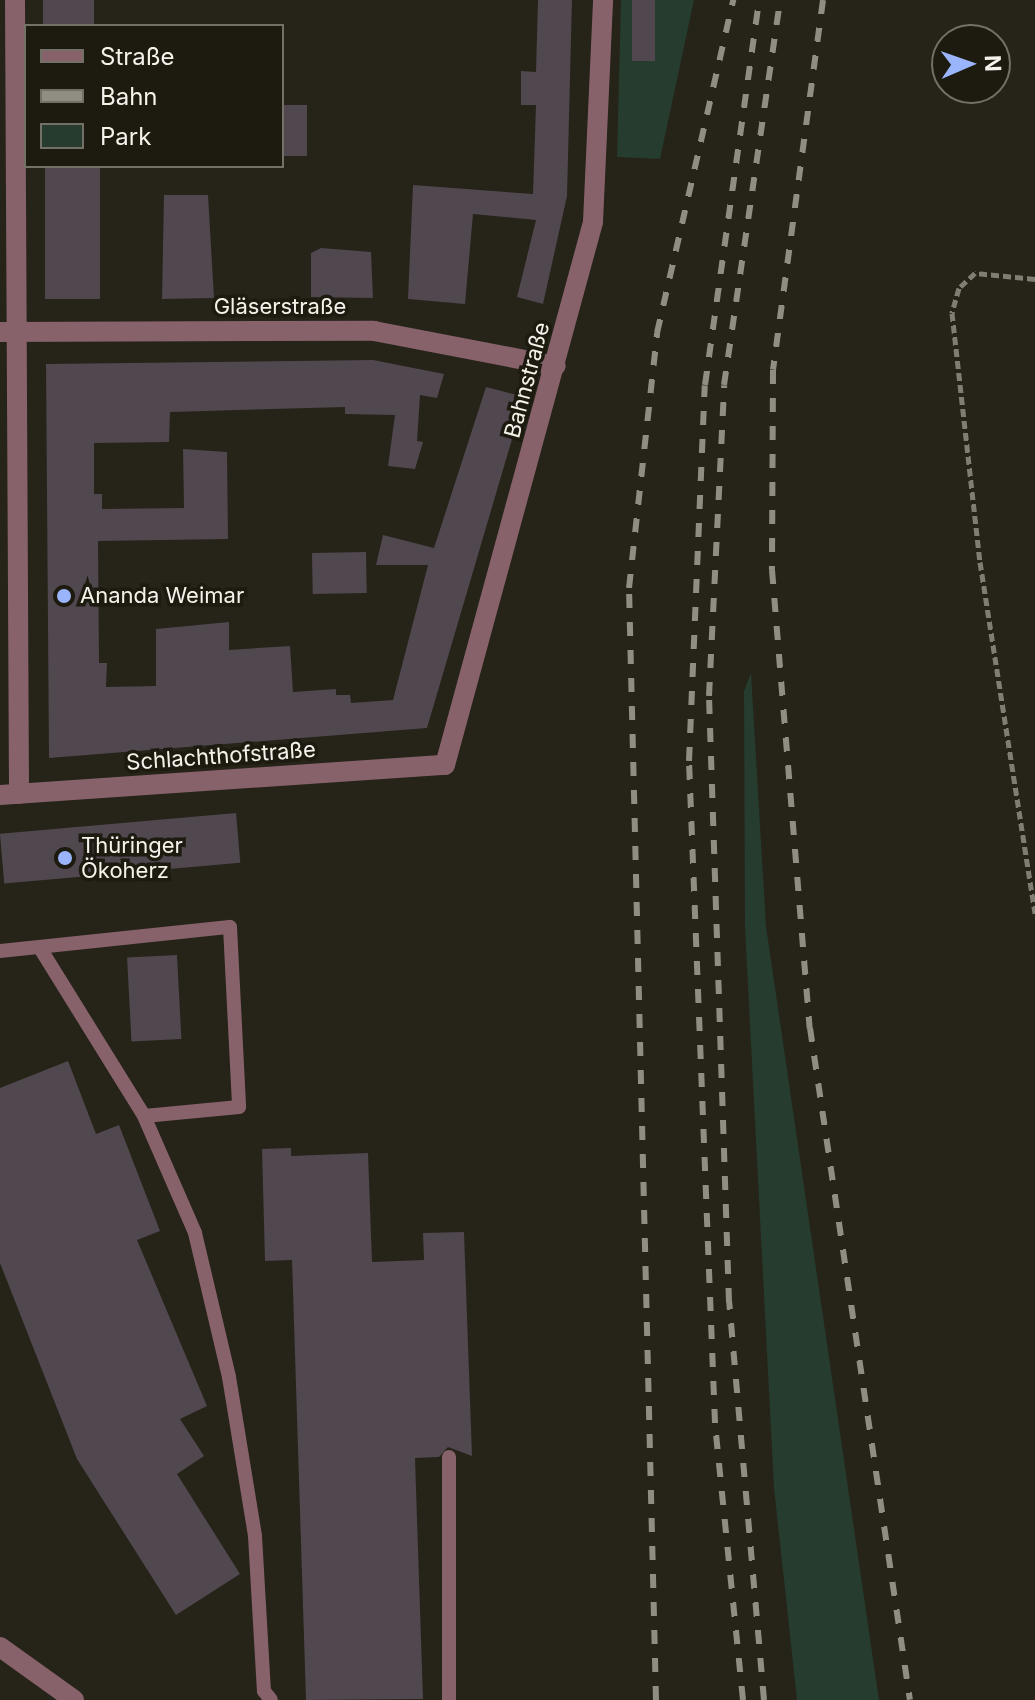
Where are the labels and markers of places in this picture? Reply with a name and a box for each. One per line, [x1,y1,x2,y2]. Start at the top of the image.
place label: Ananda Weimar [80,583,244,609]
marker: Ananda Weimar [55,587,73,605]
place label: Thüringer Ökoherz [81,832,183,884]
marker: Thüringer Ökoherz [56,849,74,867]

